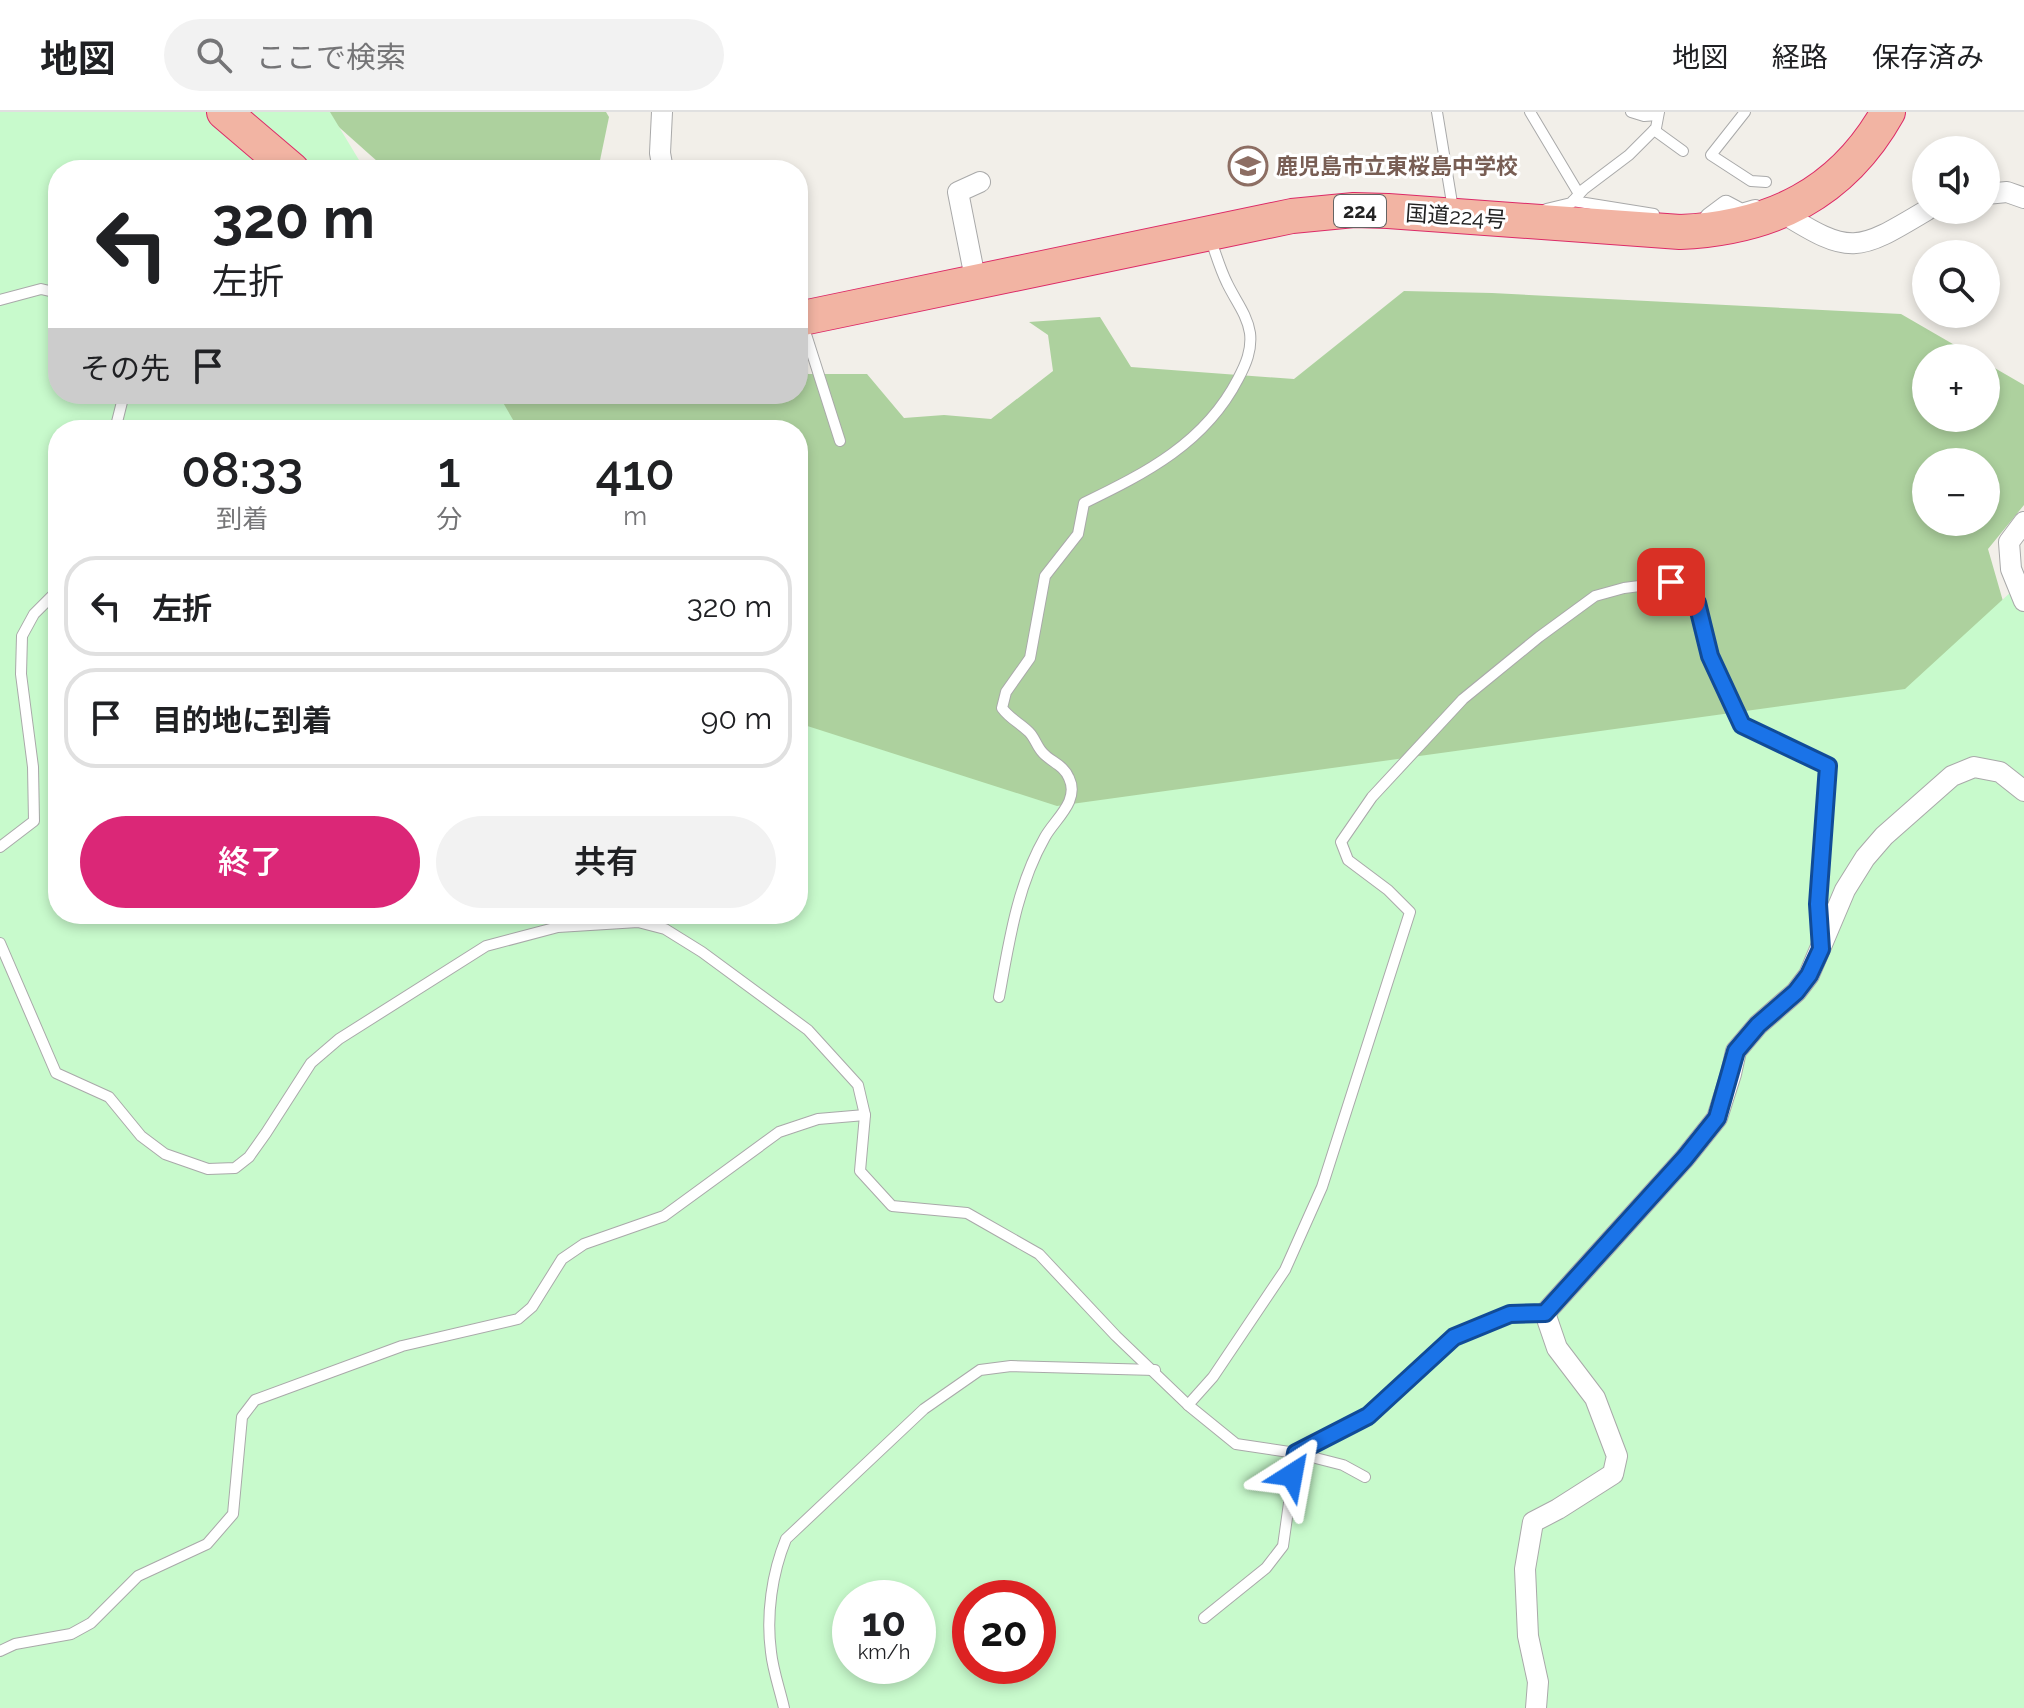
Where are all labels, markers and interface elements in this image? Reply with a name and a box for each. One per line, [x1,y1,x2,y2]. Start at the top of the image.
search box [164,19,724,91]
icon: search [192,33,236,77]
text: 地図 [40,36,116,81]
text: ここで検索 [256,40,406,75]
text: 地図 [1672,41,1728,74]
text: 経路 [1772,41,1828,74]
text: 保存済み [1872,41,1984,74]
map controls [1912,136,2000,536]
button: sound [1912,136,2000,224]
school or university icon: 鹿児島市立東桜島中学校 [1227,145,1269,187]
place label: 鹿児島市立東桜島中学校 [1276,153,1518,179]
text: 320 m [212,185,375,251]
icon: left [80,192,184,296]
road number: 224 [1334,195,1386,227]
street label: 国道224号 [1405,200,1507,232]
button: search [1912,240,2000,328]
text: 左折 [212,260,284,302]
icon: arrive [186,344,230,388]
button: + [1912,344,2000,432]
text: その先 [80,351,170,386]
text: 08:33 [181,442,303,498]
text: 1 [438,442,461,498]
text: 410 [596,445,675,501]
button: − [1912,448,2000,536]
text: m [623,501,647,531]
text: 到着 [216,504,268,534]
text: 分 [436,504,462,534]
pin [1637,548,1705,616]
icon: arrive [1649,560,1693,604]
icon: left [84,584,128,628]
text: 320 m [687,589,772,624]
text: 左折 [152,591,212,626]
icon: arrive [84,696,128,740]
text: 90 m [701,701,772,736]
text: 目的地に到着 [152,703,332,738]
button: 終了 [80,816,420,908]
button: 共有 [436,816,776,908]
position arrow [1250,1433,1334,1517]
speed limit sign: 20 [952,1580,1056,1684]
text: 10 [862,1598,906,1645]
text: km/h [858,1640,910,1664]

